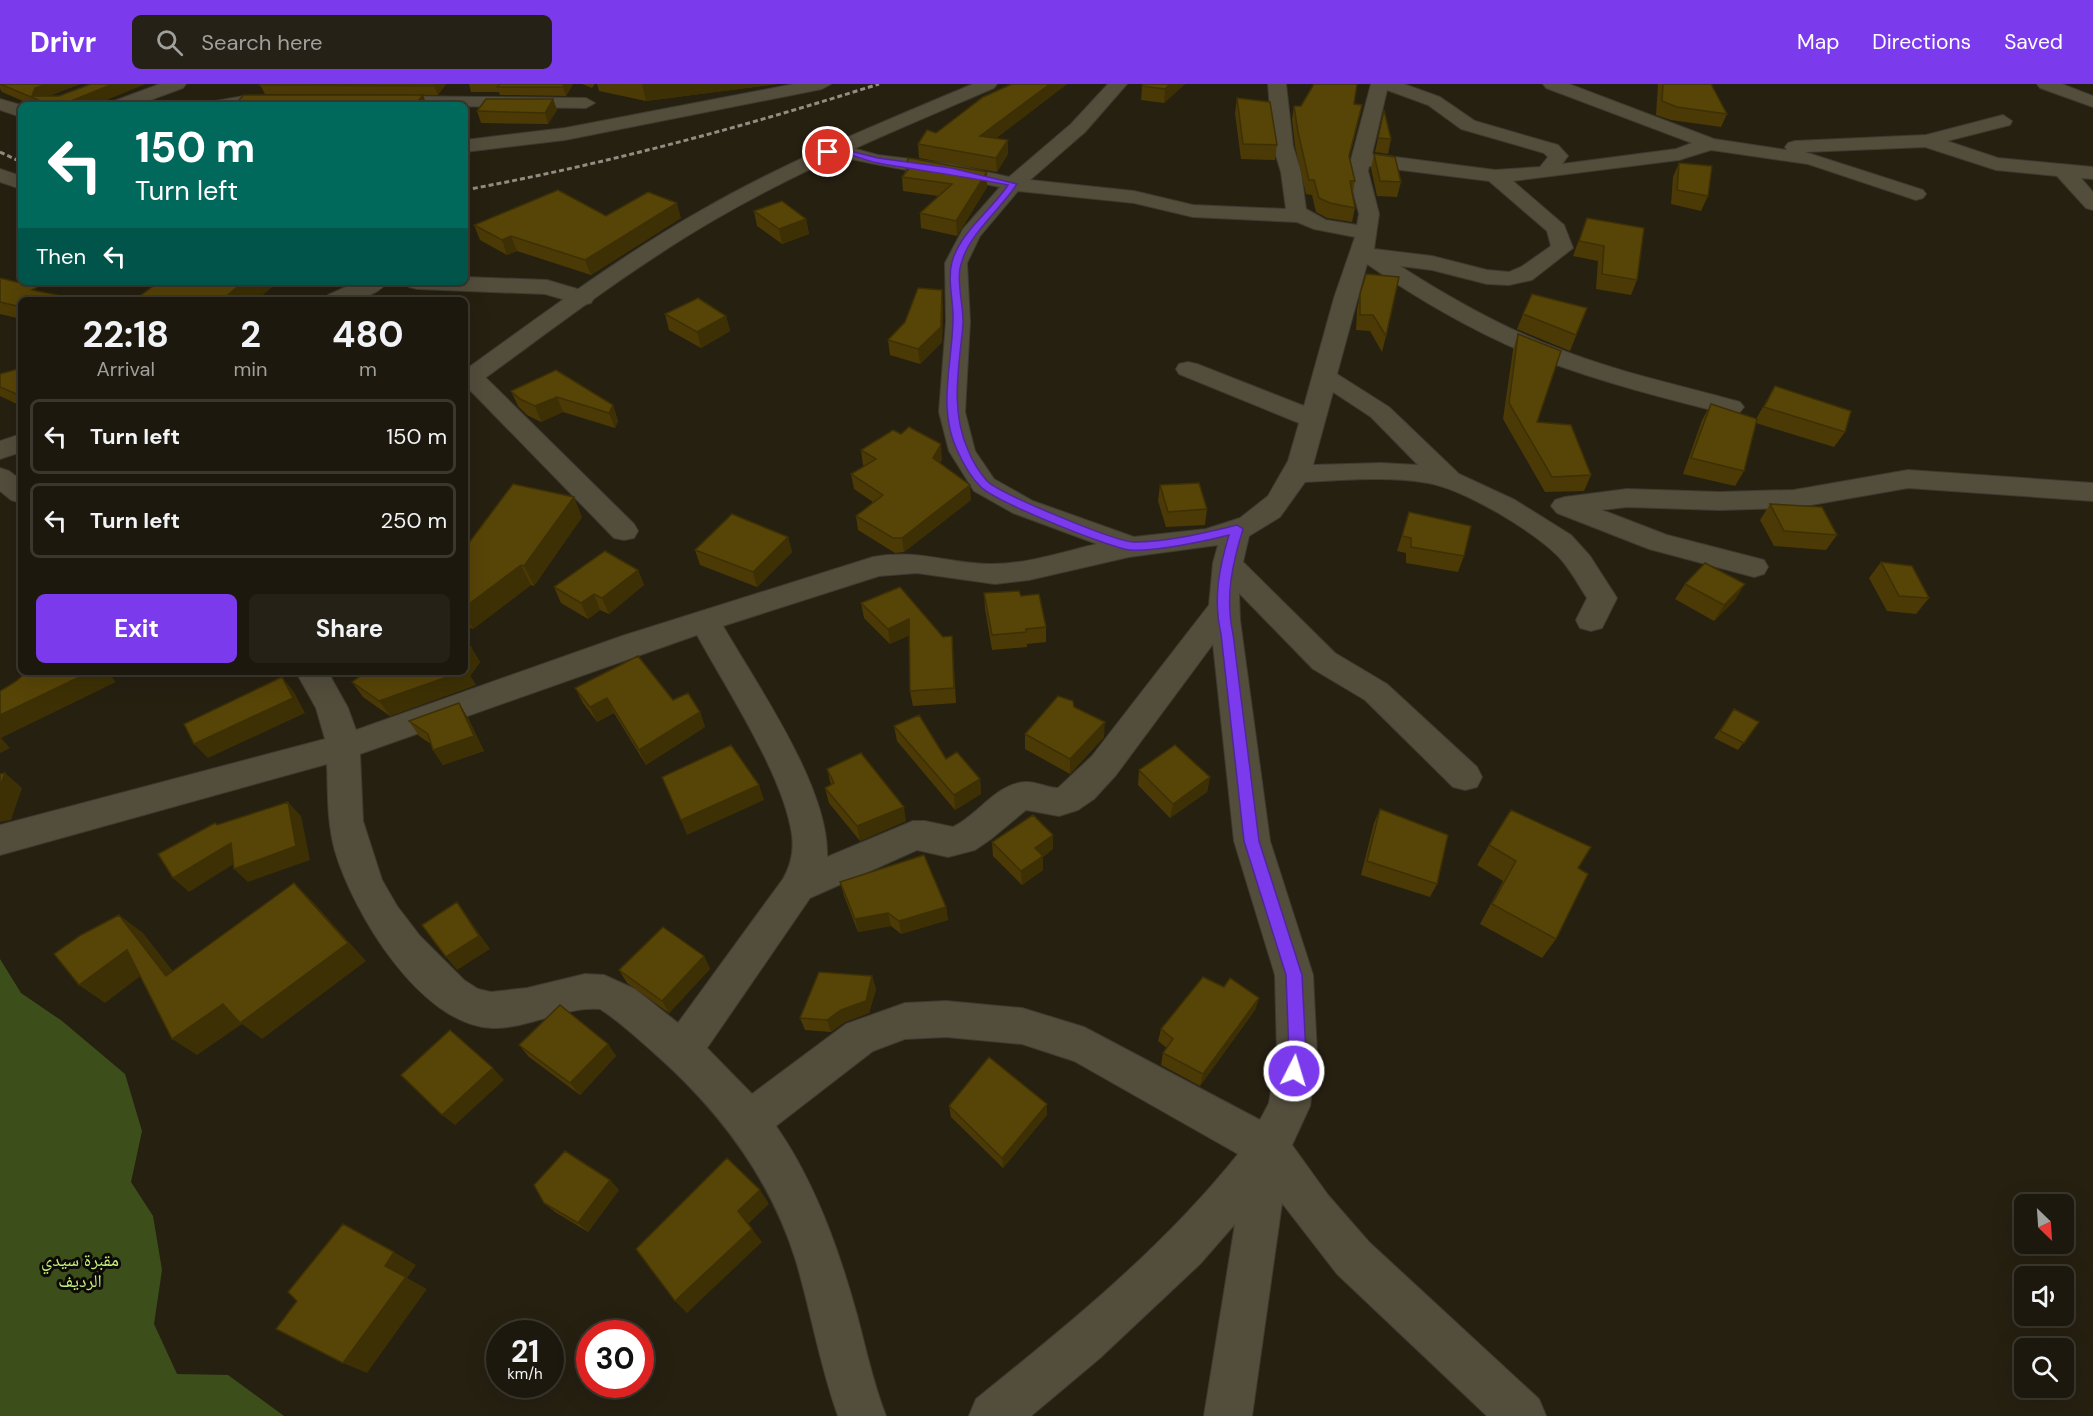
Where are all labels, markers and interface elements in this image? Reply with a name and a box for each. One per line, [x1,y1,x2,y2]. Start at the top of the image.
search box [132,15,552,69]
text: Drivr [30,24,96,61]
icon: search [153,26,186,59]
text: Search here [201,28,323,57]
text: Map [1797,28,1839,56]
text: Directions [1872,28,1971,56]
text: Saved [2004,28,2063,56]
text: 150 m [135,120,255,175]
icon: left [36,126,114,204]
pin [802,126,853,177]
icon: arrive [811,135,844,168]
text: Turn left [135,173,238,208]
icon: left [98,240,131,273]
text: Then [36,242,86,271]
text: 22:18 [82,311,169,358]
text: 2 [240,311,261,358]
text: 480 [332,311,404,358]
text: Arrival [97,356,155,382]
text: min [233,356,268,382]
text: m [359,356,377,382]
icon: left [39,420,72,453]
text: Turn left [90,422,180,451]
text: 150 m [386,422,447,451]
icon: left [39,504,72,537]
text: Turn left [90,506,180,535]
text: 250 m [380,506,447,535]
button: Exit [36,594,237,663]
button: Share [249,594,450,663]
position arrow [1262,1039,1326,1103]
north arrow [2014,1194,2074,1254]
map controls [2014,1194,2074,1398]
park label: مقبرة سيدي الرديف [41,1248,119,1293]
button: sound [2014,1266,2074,1326]
speed limit sign: 30 [576,1320,654,1398]
text: 21 [511,1332,539,1371]
button: search [2014,1338,2074,1398]
text: km/h [507,1364,543,1384]

